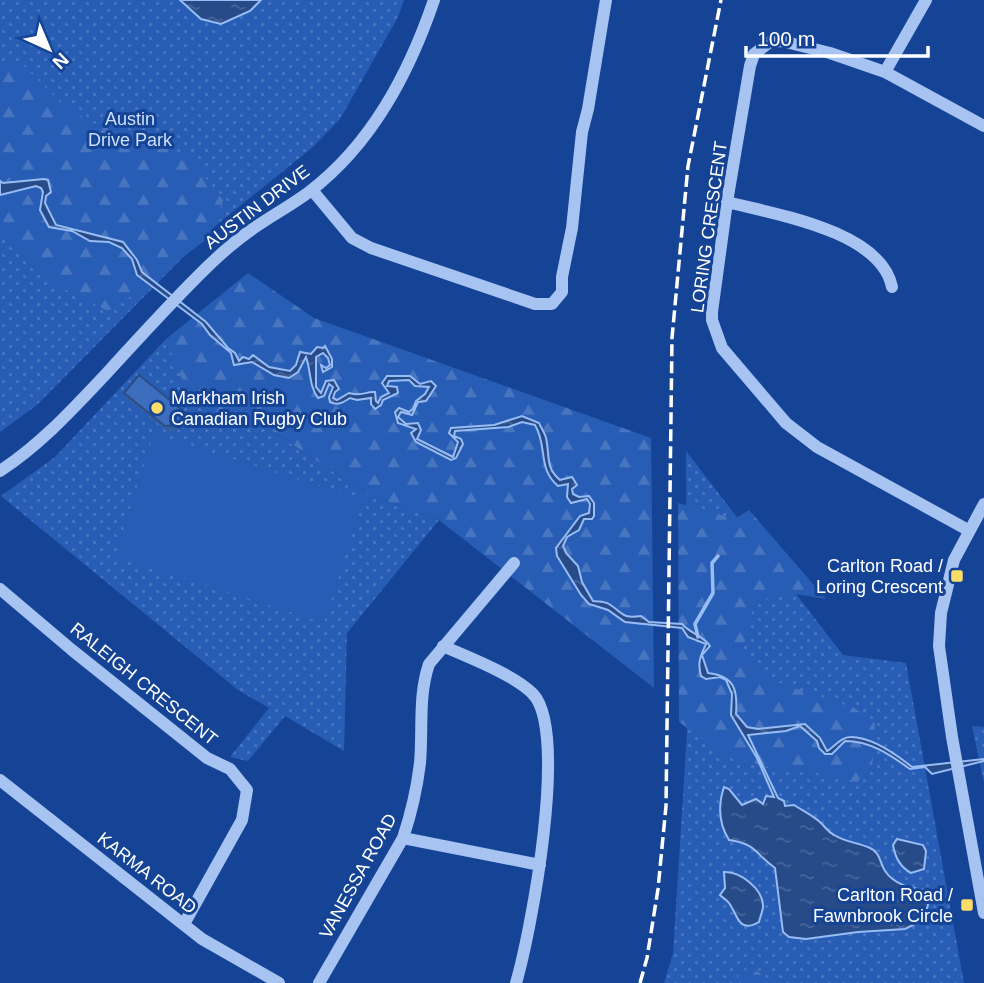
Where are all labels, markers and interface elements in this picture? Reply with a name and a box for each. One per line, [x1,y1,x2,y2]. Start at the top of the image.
north arrow [14,14,84,84]
scale bar [746,14,928,58]
text: 100 m [757,27,815,50]
text: N [48,49,73,73]
park label: Austin Drive Park [88,109,173,150]
street label: LORING CRESCENT [687,140,731,314]
street label: AUSTIN DRIVE [201,161,313,253]
place label: Markham Irish Canadian Rugby Club [171,388,347,429]
marker: Markham Irish Canadian Rugby Club [149,400,165,416]
place label: Carlton Road / Loring Crescent [816,556,943,597]
marker: Carlton Road / Loring Crescent [949,568,965,584]
street label: RALEIGH CRESCENT [67,619,221,749]
street label: VANESSA ROAD [315,810,401,942]
street label: KARMA ROAD [94,828,200,918]
place label: Carlton Road / Fawnbrook Circle [813,885,953,926]
marker: Carlton Road / Fawnbrook Circle [959,897,975,913]

